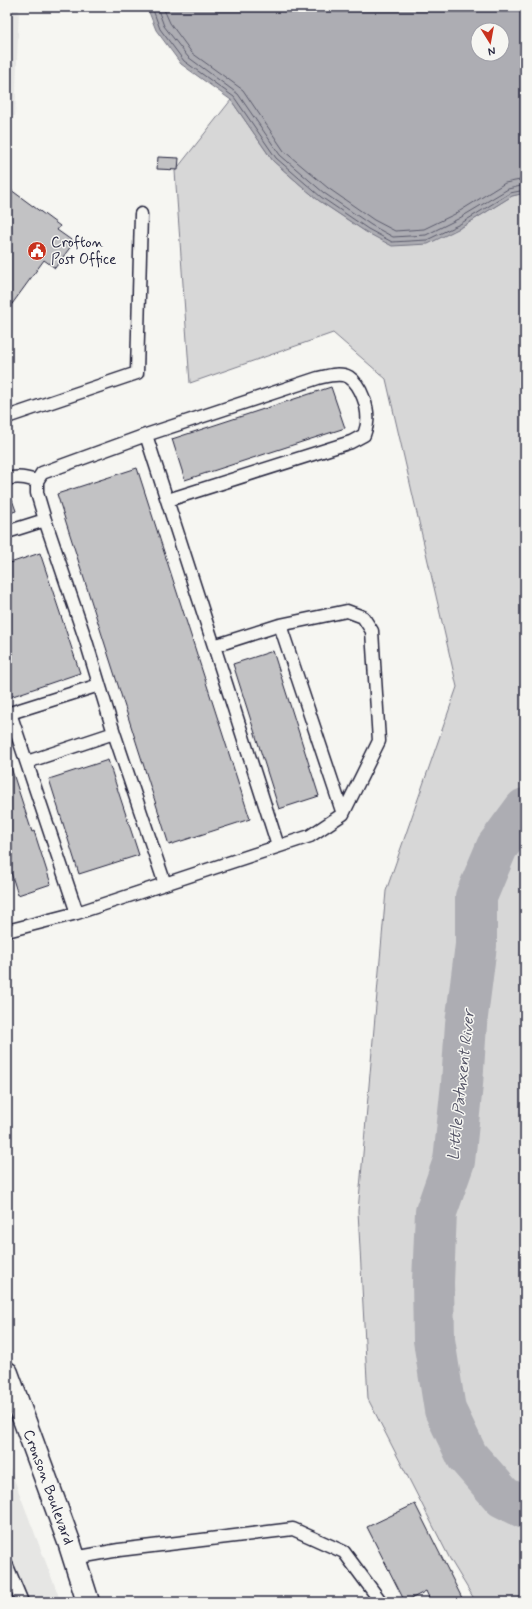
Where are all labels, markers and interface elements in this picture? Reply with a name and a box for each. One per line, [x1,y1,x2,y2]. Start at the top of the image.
north arrow [470,22,510,62]
text: N [487,43,497,58]
place label: Crofton Post Office [51,233,116,270]
public building icon: Crofton Post Office [26,240,48,262]
water label: Little Patuxent River [443,1006,480,1161]
street label: Cronson Boulevard [18,1427,78,1548]

